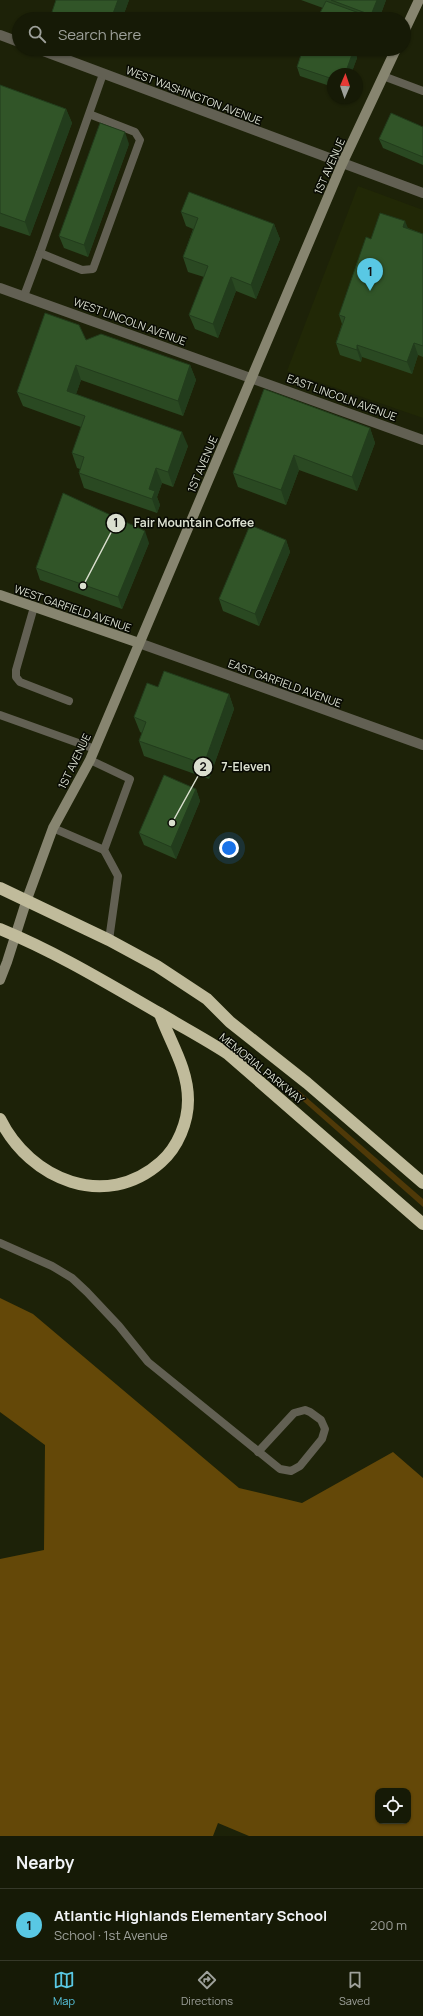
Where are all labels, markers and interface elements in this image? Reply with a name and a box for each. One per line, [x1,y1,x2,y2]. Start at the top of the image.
search box [12,12,411,56]
icon: search [26,23,48,45]
text: Search here [58,24,141,45]
street label: WEST WASHINGTON AVENUE [124,62,264,128]
north arrow [327,68,363,104]
street label: 1ST AVENUE [310,135,348,197]
pin: 1 [357,258,383,291]
street label: WEST LINCOLN AVENUE [72,294,188,348]
street label: EAST LINCOLN AVENUE [285,370,399,424]
street label: 1ST AVENUE [183,433,221,495]
callout: Fair Mountain Coffee [106,511,262,535]
text: 1 [113,514,119,531]
text: Fair Mountain Coffee [134,514,254,531]
street label: WEST GARFIELD AVENUE [12,581,134,635]
street label: EAST GARFIELD AVENUE [226,655,344,711]
street label: 1ST AVENUE [54,731,94,791]
callout: 7-Eleven [193,755,278,779]
text: 2 [199,758,207,775]
text: 7-Eleven [221,758,271,775]
your location [219,838,239,858]
street label: MEMORIAL PARKWAY [217,1029,308,1107]
map controls [375,1788,411,1824]
button: locate [375,1788,411,1824]
text: Nearby [16,1851,74,1874]
text: Atlantic Highlands Elementary School [54,1905,327,1926]
text: 1 [26,1916,32,1934]
text: 200 m [370,1916,407,1934]
text: School · 1st Avenue [54,1926,168,1944]
tab: Map [53,1969,75,2008]
tab: Directions [181,1969,233,2008]
tab: Saved [339,1969,370,2008]

